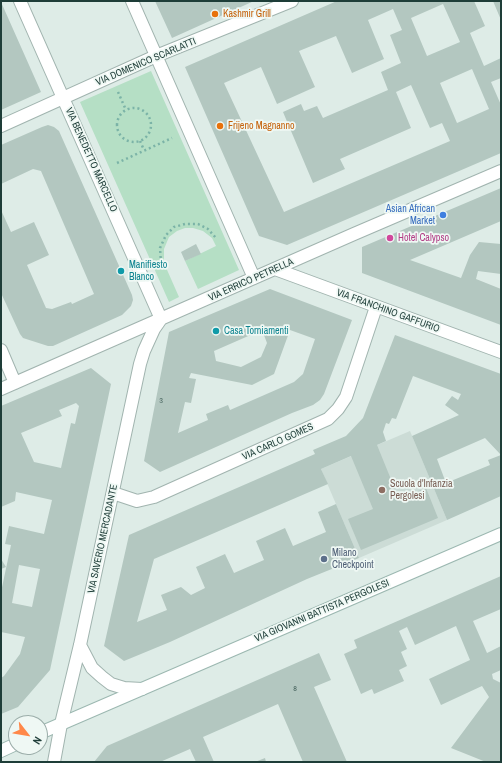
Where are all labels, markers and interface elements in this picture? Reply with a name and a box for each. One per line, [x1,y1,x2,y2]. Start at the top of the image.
place label: Kashmir Grill [223,8,271,20]
marker: Kashmir Grill [210,9,220,19]
street label: VIA DOMENICO SCARLATTI [94,35,198,89]
street label: VIA BENEDETTO MARCELLO [63,106,119,214]
place label: Frijeno Magnanno [228,120,295,132]
marker: Frijeno Magnanno [215,121,225,131]
place label: Asian African Market [386,203,435,226]
marker: Asian African Market [438,210,448,220]
place label: Hotel Calypso [398,232,449,244]
marker: Hotel Calypso [385,233,395,243]
street label: VIA ERRICO PETRELLA [207,256,295,304]
place label: Manifiesto Blanco [129,259,167,282]
marker: Manifiesto Blanco [116,266,126,276]
street label: VIA FRANCHINO GAFFURIO [335,287,441,335]
place label: Casa Torniamenti [224,325,289,337]
marker: Casa Torniamenti [211,326,221,336]
house number: 3 [159,396,163,406]
street label: VIA CARLO GOMES [241,421,315,463]
place label: Scuola d'Infanzia Pergolesi [390,478,453,502]
street label: VIA SAVERIO MERCADANTE [86,483,120,595]
marker: Scuola d'Infanzia Pergolesi [377,485,387,495]
place label: Milano Checkpoint [332,547,373,570]
marker: Milano Checkpoint [319,554,329,564]
street label: VIA GIOVANNI BATTISTA PERGOLESI [253,577,391,645]
house number: 8 [293,684,297,694]
north arrow [8,715,48,755]
text: N [30,734,45,747]

